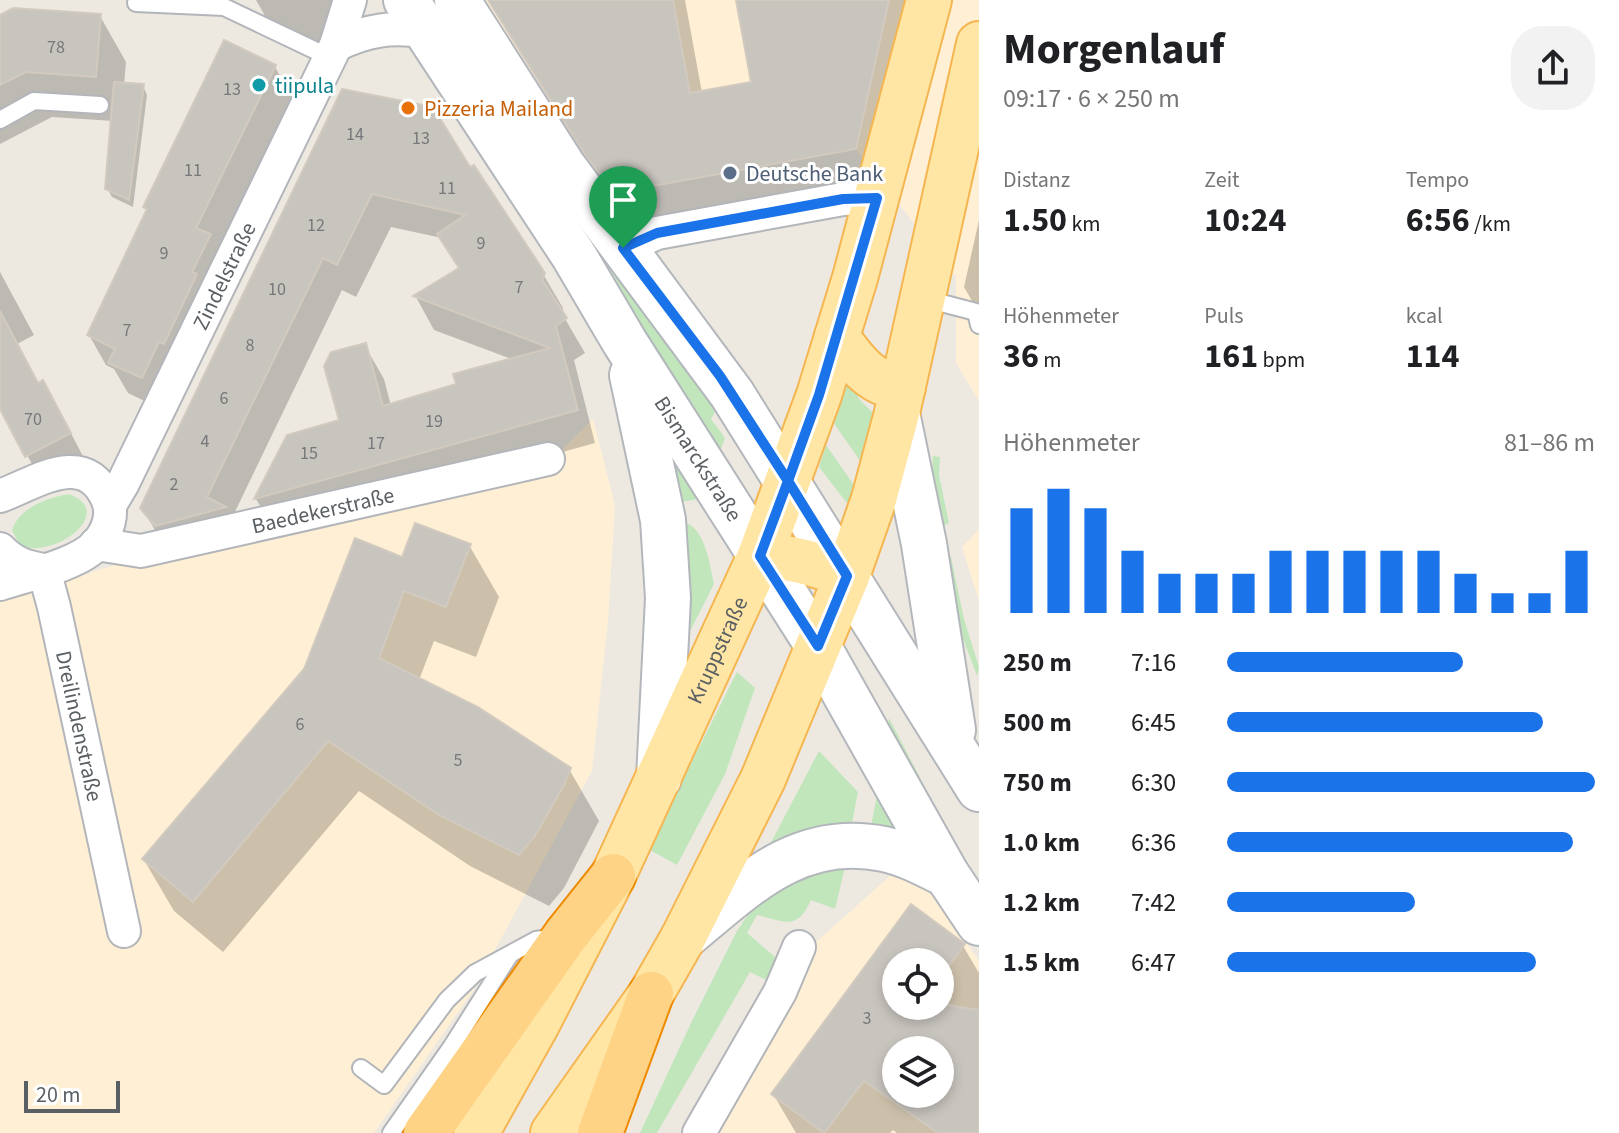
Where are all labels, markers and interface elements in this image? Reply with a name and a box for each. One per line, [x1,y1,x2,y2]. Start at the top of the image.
text: Morgenlauf [1003,18,1224,81]
button: share [1511,26,1595,110]
house number: 78 [47,35,65,60]
place label: tiipula [275,70,334,102]
marker: tiipula [250,76,268,94]
house number: 13 [223,77,241,102]
text: 09:17 · 6 × 250 m [1003,80,1180,117]
place label: Pizzeria Mailand [424,93,573,125]
marker: Pizzeria Mailand [399,99,417,117]
house number: 14 [346,122,364,147]
house number: 13 [412,126,430,151]
house number: 11 [184,158,202,183]
place label: Deutsche Bank [746,158,883,190]
marker: Deutsche Bank [721,164,739,182]
text: Distanz [1003,164,1070,196]
text: Zeit [1204,164,1239,196]
text: Tempo [1406,164,1469,196]
pin [589,166,657,248]
house number: 11 [438,176,456,201]
icon: arrive [601,178,645,222]
text: 1.50 [1003,196,1067,245]
text: 10:24 [1204,196,1286,245]
text: 6:56 [1406,196,1470,245]
text: km [1067,208,1101,240]
text: /km [1470,208,1511,240]
house number: 12 [307,213,325,238]
street label: Zindelstraße [185,217,264,335]
house number: 9 [477,231,486,256]
house number: 9 [160,241,169,266]
house number: 7 [515,275,524,300]
house number: 10 [268,277,286,302]
text: Höhenmeter [1003,300,1119,332]
text: Puls [1204,300,1244,332]
text: kcal [1406,300,1443,332]
house number: 7 [123,318,132,343]
text: 36 [1003,332,1039,381]
text: 161 [1204,332,1258,381]
text: 114 [1406,332,1460,381]
house number: 8 [246,333,255,358]
text: m [1039,344,1062,376]
text: bpm [1258,344,1305,376]
house number: 6 [220,386,229,411]
street label: Bismarckstraße [646,390,750,528]
house number: 70 [24,407,42,432]
house number: 19 [425,409,443,434]
text: Höhenmeter [1003,424,1140,461]
text: 81–86 m [1504,424,1595,461]
house number: 4 [201,429,210,454]
house number: 17 [367,431,385,456]
house number: 15 [300,441,318,466]
house number: 2 [170,472,179,497]
street label: Baedekerstraße [249,479,397,542]
street label: Kruppstraße [679,591,756,709]
text: 250 m [1003,644,1072,681]
text: 7:16 [1131,644,1176,681]
street label: Dreilindenstraße [47,648,111,805]
text: 500 m [1003,704,1072,741]
text: 6:45 [1131,704,1176,741]
house number: 6 [296,712,305,737]
house number: 5 [454,748,463,773]
text: 750 m [1003,764,1072,801]
text: 6:30 [1131,764,1176,801]
text: 1.0 km [1003,824,1080,861]
text: 6:36 [1131,824,1176,861]
text: 1.2 km [1003,884,1080,921]
text: 7:42 [1131,884,1176,921]
text: 1.5 km [1003,944,1080,981]
text: 6:47 [1131,944,1176,981]
map controls [882,948,954,1108]
button: locate [882,948,954,1020]
house number: 3 [863,1006,872,1031]
button: layers [882,1036,954,1108]
scale bar [24,1077,120,1113]
text: 20 m [36,1079,81,1111]

